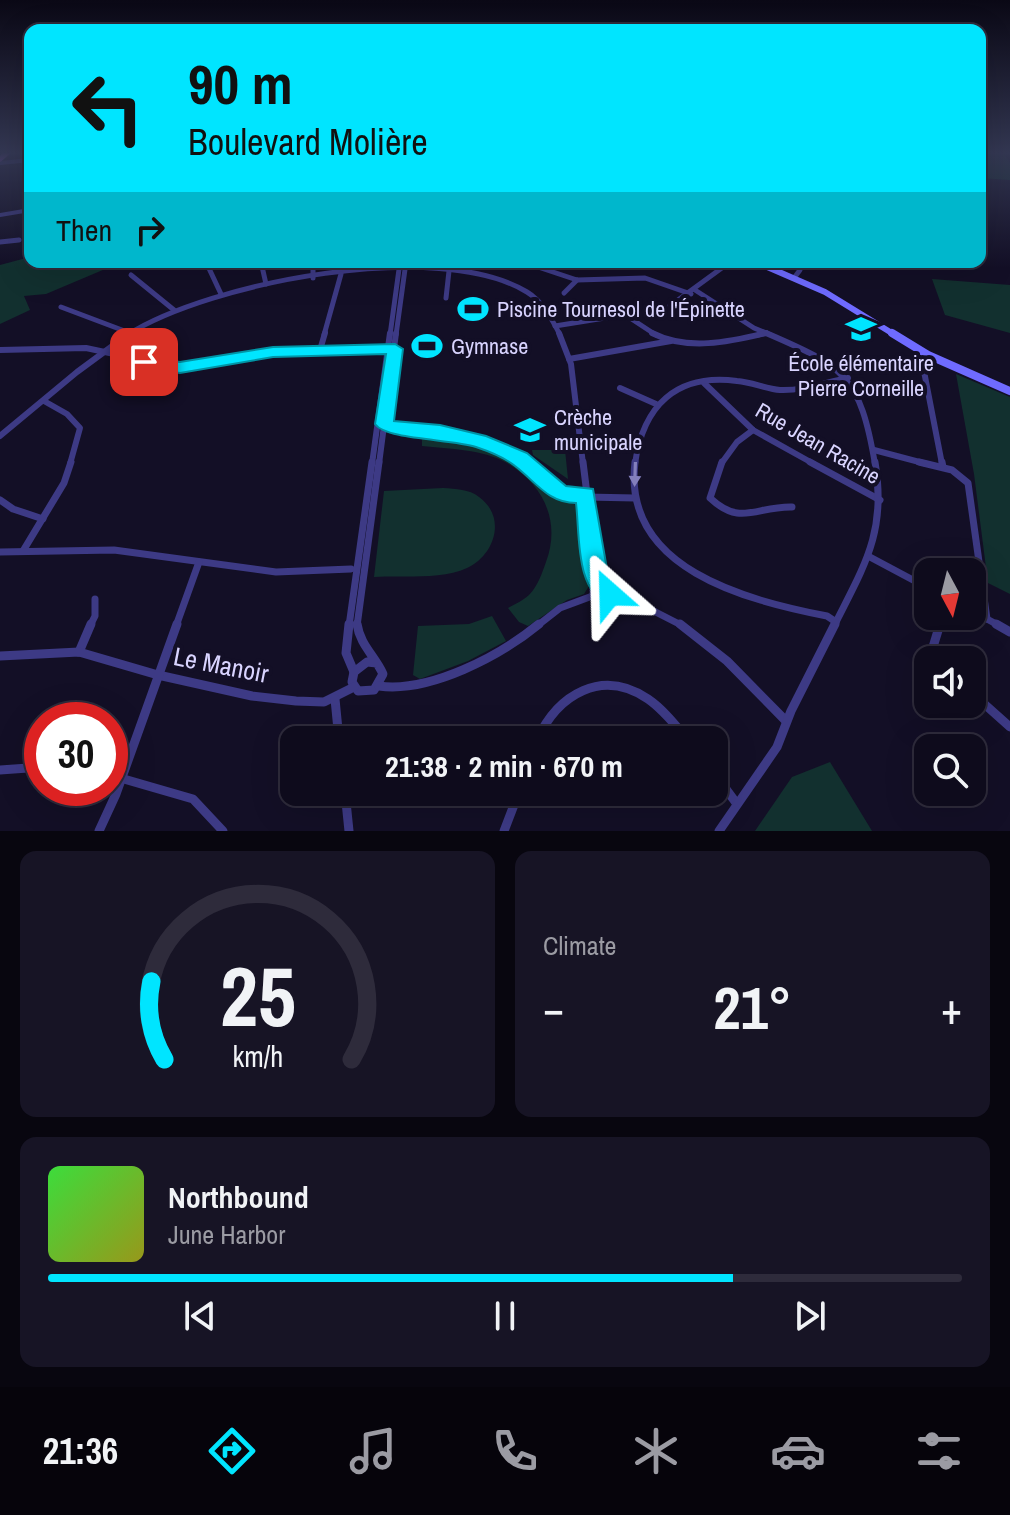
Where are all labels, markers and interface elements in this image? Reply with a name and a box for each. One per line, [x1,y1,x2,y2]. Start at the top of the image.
text: 90 m [188,46,293,121]
icon: left [56,56,160,160]
text: Boulevard Molière [188,118,428,166]
icon: right [128,208,172,252]
text: Then [56,210,112,250]
sports icon: Piscine Tournesol de l'Épinette [456,292,490,326]
place label: Piscine Tournesol de l'Épinette [497,294,745,324]
school or university icon: École élémentaire Pierre Corneille [844,312,878,346]
pin [110,328,178,396]
sports icon: Gymnase [410,329,444,363]
place label: Gymnase [451,331,528,361]
icon: arrive [122,340,166,384]
place label: École élémentaire Pierre Corneille [788,348,934,403]
street label: Rue Jean Racine [750,395,886,491]
place label: Crèche municipale [554,402,642,457]
school or university icon: Crèche municipale [513,413,547,447]
one-way arrow [628,462,641,487]
position arrow [568,552,652,636]
north arrow [914,558,986,630]
map controls [914,558,986,806]
street label: Le Manoir [171,638,272,691]
button: sound [914,646,986,718]
speed limit sign: 30 [24,702,128,806]
button: search [914,734,986,806]
text: 21:38 · 2 min · 670 m [385,746,623,786]
text: Climate [543,928,616,963]
text: 25 [220,940,295,1052]
text: 21° [713,967,792,1048]
text: − [543,978,564,1038]
text: + [941,978,962,1038]
text: km/h [232,1037,283,1076]
text: Northbound [168,1177,309,1217]
text: June Harbor [168,1217,285,1252]
icon: previous [178,1294,222,1338]
icon: pause [483,1294,527,1338]
icon: next [788,1294,832,1338]
icon: directions [204,1423,260,1479]
icon: music [345,1423,401,1479]
icon: phone [487,1423,543,1479]
icon: climate [628,1423,684,1479]
icon: car [770,1423,826,1479]
icon: filters [911,1423,967,1479]
text: 21:36 [43,1427,118,1475]

